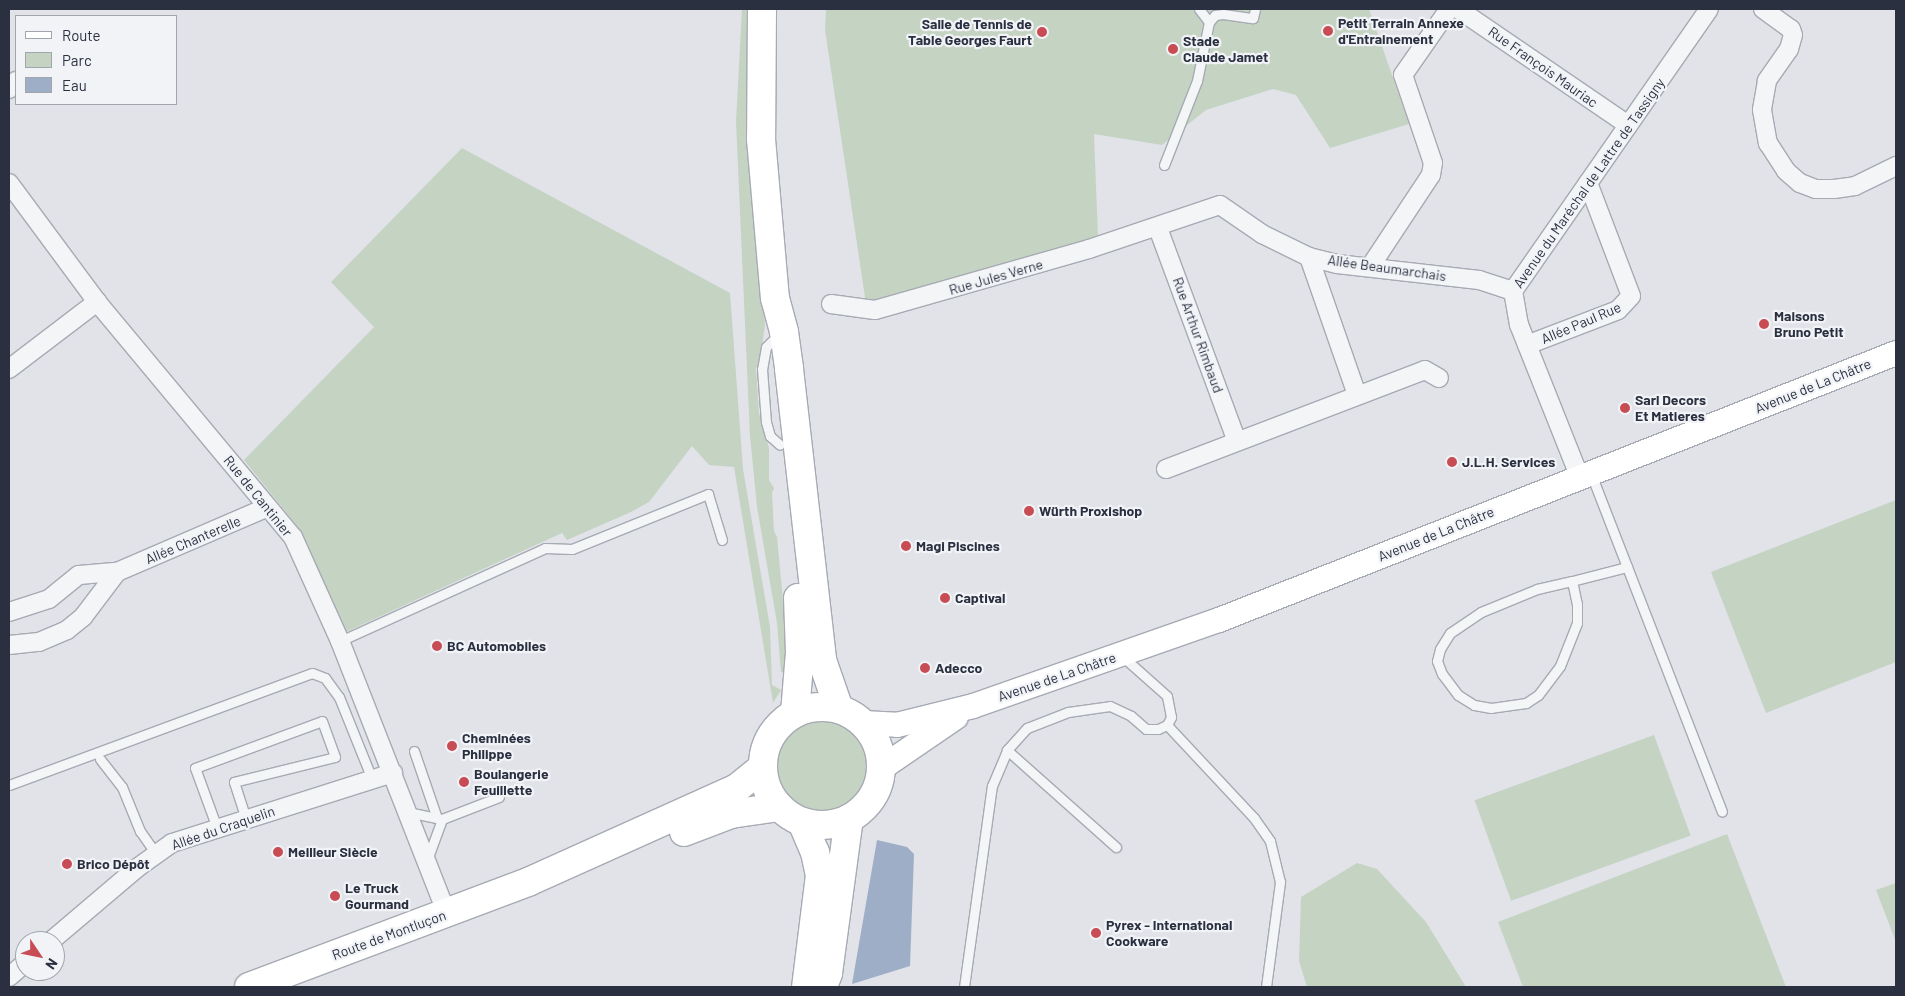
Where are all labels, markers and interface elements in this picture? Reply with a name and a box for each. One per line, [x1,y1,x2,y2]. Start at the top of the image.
legend [15,15,178,105]
place label: Petit Terrain Annexe d'Entrainement [1338,15,1464,48]
place label: Salle de Tennis de Table Georges Faurt [908,16,1032,48]
street label: Rue François Mauriac [1485,23,1601,111]
marker: Petit Terrain Annexe d'Entrainement [1322,25,1334,37]
text: Route [62,26,101,44]
marker: Salle de Tennis de Table Georges Faurt [1036,26,1048,38]
place label: Stade Claude Jamet [1183,33,1268,65]
marker: Stade Claude Jamet [1167,43,1179,55]
text: Parc [62,51,92,69]
street label: Avenue du Maréchal de Lattre de Tassigny [1510,75,1668,291]
text: Eau [62,76,87,94]
street label: Allée Beaumarchais [1327,251,1447,285]
street label: Rue Jules Verne [947,256,1045,298]
street label: Rue Arthur Rimbaud [1169,275,1227,395]
street label: Allée Paul Rue [1539,299,1623,347]
place label: Maisons Bruno Petit [1774,308,1844,341]
marker: Maisons Bruno Petit [1758,318,1770,330]
street label: Avenue de La Châtre [1752,355,1874,417]
place label: Sarl Decors Et Matieres [1635,392,1706,424]
marker: Sarl Decors Et Matieres [1619,402,1631,414]
street label: Rue de Cantinier [220,452,296,540]
place label: J.L.H. Services [1462,454,1555,470]
marker: J.L.H. Services [1446,456,1458,468]
place label: Würth Proxishop [1039,503,1142,519]
street label: Avenue de La Châtre [1375,503,1497,565]
marker: Würth Proxishop [1023,505,1035,517]
street label: Allée Chanterelle [143,512,243,568]
place label: Magi Piscines [916,538,1000,554]
marker: Magi Piscines [900,540,912,552]
place label: Captival [955,590,1005,606]
marker: Captival [939,592,951,604]
place label: BC Automobiles [447,638,546,654]
marker: BC Automobiles [431,640,443,652]
street label: Avenue de La Châtre [996,649,1118,705]
place label: Adecco [935,660,982,676]
marker: Adecco [919,662,931,674]
place label: Cheminées Philippe [462,730,531,762]
marker: Cheminées Philippe [446,740,458,752]
place label: Boulangerie Feuillette [474,766,549,799]
marker: Boulangerie Feuillette [458,776,470,788]
street label: Allée du Craquelin [169,802,277,854]
place label: Meilleur Siècle [288,844,378,860]
marker: Meilleur Siècle [272,846,284,858]
place label: Brico Dépôt [77,856,150,872]
marker: Brico Dépôt [61,858,73,870]
place label: Le Truck Gourmand [345,880,409,912]
marker: Le Truck Gourmand [329,890,341,902]
street label: Route de Montluçon [330,907,448,963]
place label: Pyrex - International Cookware [1106,917,1232,950]
marker: Pyrex - International Cookware [1090,927,1102,939]
north arrow [15,931,65,981]
text: N [42,955,62,973]

